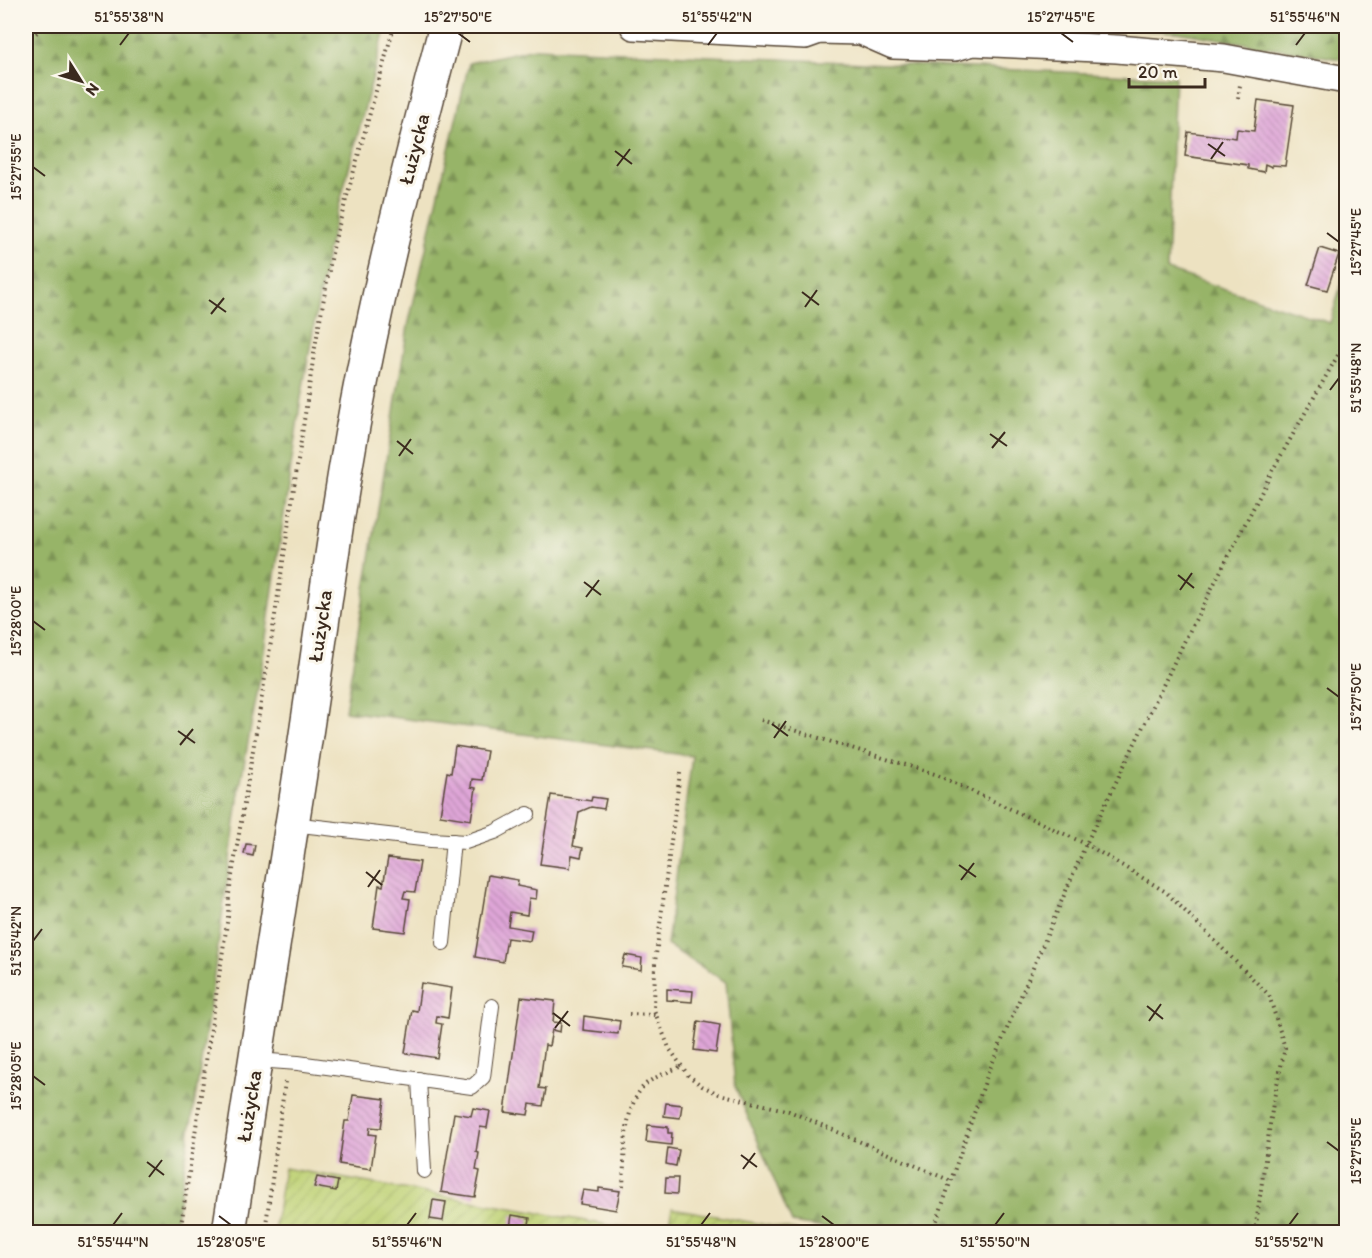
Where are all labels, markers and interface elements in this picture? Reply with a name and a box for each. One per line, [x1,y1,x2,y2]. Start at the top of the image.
text: 51°55'38"N [94,8,164,26]
text: 15°27'50"E [424,8,492,26]
text: 51°55'42"N [682,8,752,26]
text: 15°27'45"E [1027,8,1095,26]
text: 51°55'46"N [1270,8,1340,26]
north arrow [51,51,111,111]
scale bar [1129,51,1206,89]
text: 20 m [1138,61,1178,83]
text: N [82,80,103,100]
street label: Łużycka [393,111,434,187]
text: 15°27'55"E [7,134,25,200]
text: 15°27'45"E [1347,208,1365,276]
text: 51°55'48"N [1347,343,1365,413]
text: 15°28'00"E [7,586,25,656]
street label: Łużycka [302,588,337,664]
text: 15°27'50"E [1347,663,1365,731]
text: 51°55'42"N [7,906,25,976]
text: 15°28'05"E [7,1041,25,1111]
street label: Łużycka [230,1068,267,1144]
text: 15°27'55"E [1347,1118,1365,1184]
text: 51°55'44"N [77,1233,149,1251]
text: 15°28'05"E [196,1233,266,1251]
text: 51°55'46"N [372,1233,442,1251]
text: 51°55'48"N [666,1233,736,1251]
text: 15°28'00"E [799,1233,869,1251]
text: 51°55'50"N [960,1233,1030,1251]
text: 51°55'52"N [1254,1233,1324,1251]

